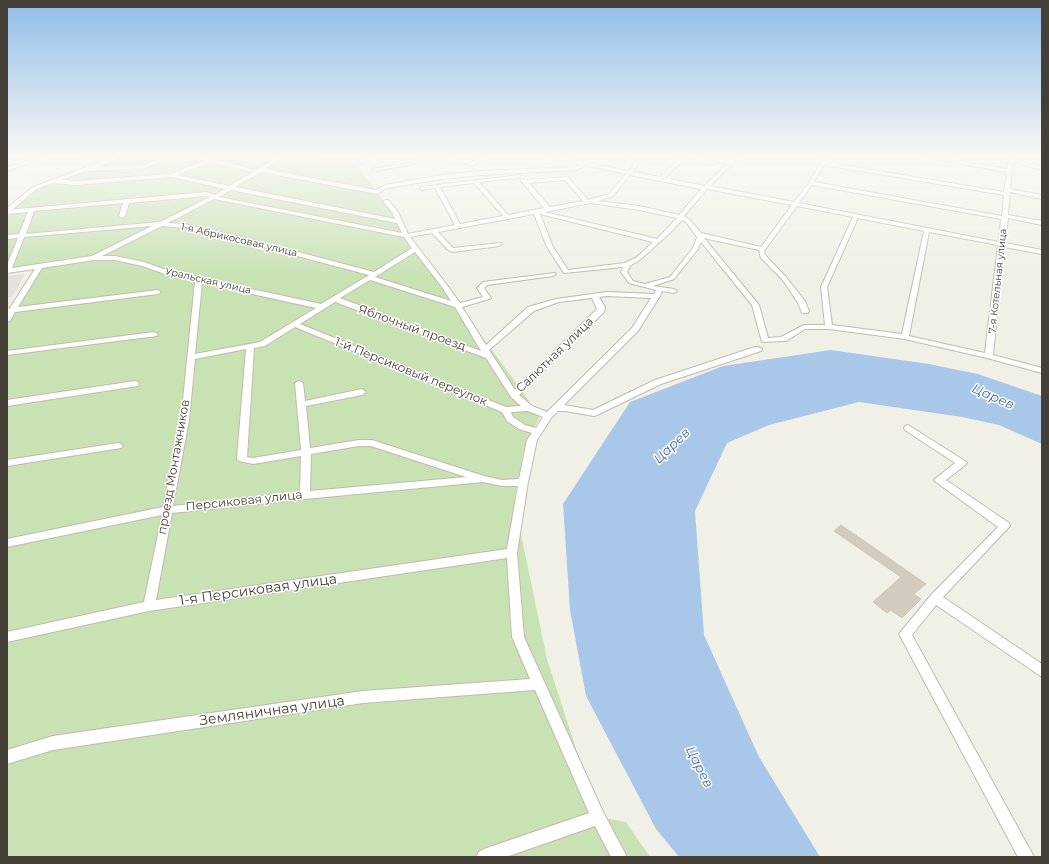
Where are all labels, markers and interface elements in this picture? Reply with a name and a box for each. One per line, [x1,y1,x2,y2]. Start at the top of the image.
street label: 1-я Абрикосовая улица [180,221,298,259]
street label: 7-я Котельная улица [987,228,1009,334]
street label: Уральская улица [164,265,252,297]
street label: Яблочный проезд [356,302,468,354]
street label: Салютная улица [513,314,597,396]
street label: 1-й Персиковый переулок [333,335,489,409]
water label: Царев [970,381,1016,413]
street label: проезд Монтажников [155,398,193,536]
water label: Царев [651,425,693,467]
street label: Персиковая улица [185,488,303,514]
street label: 1-я Персиковая улица [178,571,338,609]
street label: Земляничная улица [198,692,346,730]
water label: Царев [682,744,716,790]

